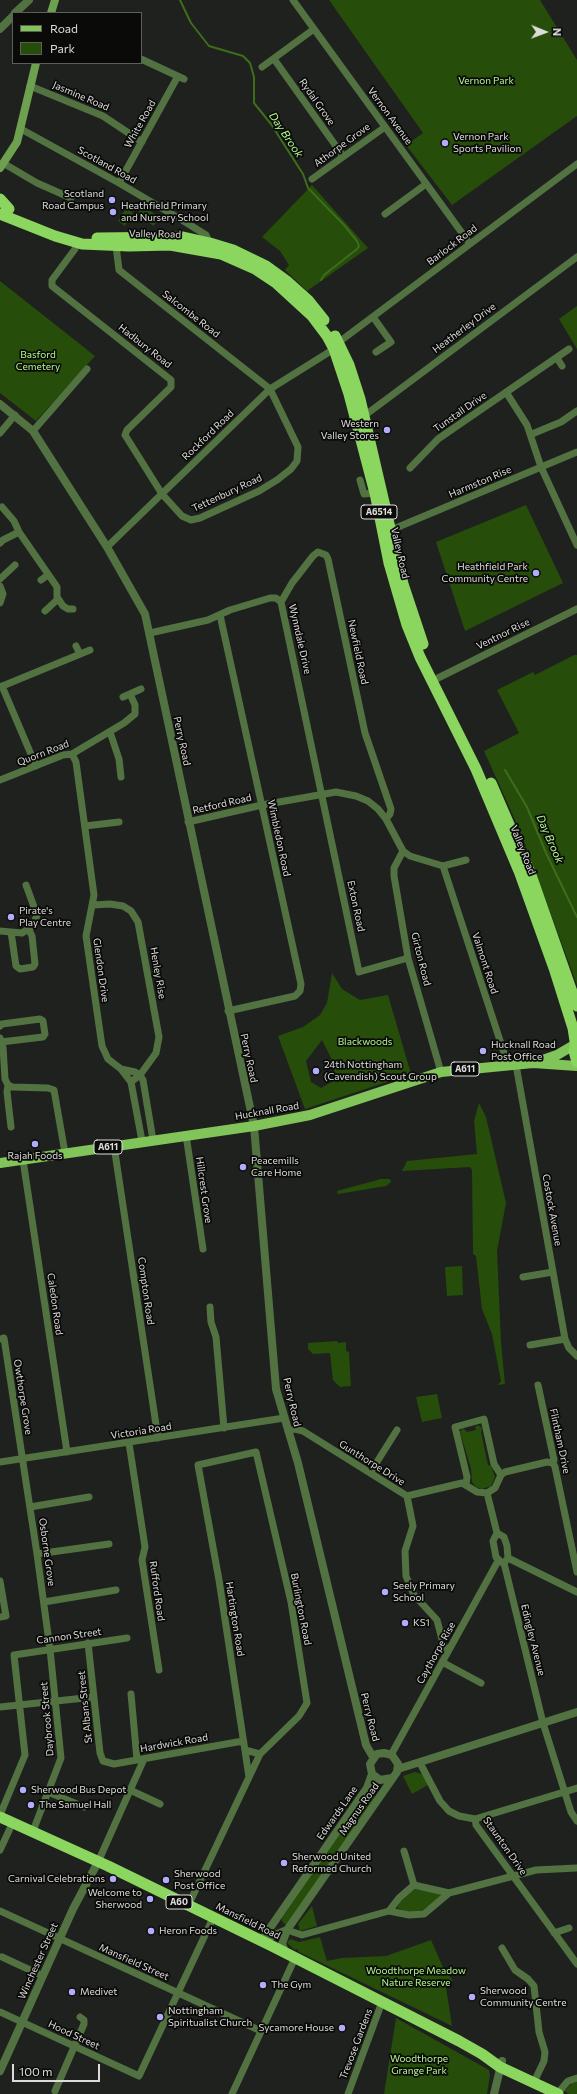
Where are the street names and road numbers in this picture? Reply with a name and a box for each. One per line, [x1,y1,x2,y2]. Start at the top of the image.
street label: Rydal Grove [297,76,337,128]
street label: Jasmine Road [51,79,111,113]
street label: Vernon Avenue [365,85,415,147]
street label: White Road [122,98,158,150]
street label: Athorpe Grove [312,121,372,169]
street label: Scotland Road [76,144,138,186]
street label: Barlock Road [424,222,480,268]
street label: Valley Road [129,228,181,240]
street label: Salcombe Road [160,288,222,340]
street label: Heatherley Drive [430,300,498,356]
street label: Hadbury Road [116,321,174,371]
street label: Tunstall Drive [431,389,489,435]
street label: Rockford Road [180,407,236,463]
street label: Harmston Rise [447,463,513,501]
street label: Tettenbury Road [190,472,264,514]
road number: A6514 [361,505,397,519]
street label: Valley Road [388,526,412,580]
street label: Wynndale Drive [286,603,314,675]
street label: Ventnor Rise [474,616,532,652]
street label: Newfield Road [345,618,371,686]
street label: Perry Road [171,715,193,767]
street label: Quorn Road [15,738,71,768]
street label: Retford Road [191,791,253,817]
street label: Wimbledon Road [265,799,293,877]
street label: Valley Road [508,824,538,876]
street label: Exton Road [345,879,367,933]
street label: Girton Road [409,931,433,987]
street label: Valmont Road [469,931,501,995]
street label: Glendon Drive [91,937,111,1003]
street label: Henley Rise [148,946,168,1000]
street label: Perry Road [238,1032,260,1084]
road number: A611 [451,1062,479,1076]
street label: Hucknall Road [234,1099,300,1123]
road number: A611 [94,1140,122,1154]
street label: Hillcrest Grove [193,1156,215,1224]
street label: Costock Avenue [540,1173,564,1247]
street label: Compton Road [135,1256,157,1326]
street label: Caledon Road [45,1272,65,1336]
street label: Owthorpe Grove [11,1358,35,1436]
street label: Perry Road [281,1376,303,1428]
street label: Flintham Drive [547,1407,573,1475]
street label: Victoria Road [110,1420,172,1442]
street label: Gunthorpe Drive [337,1438,407,1488]
street label: Osborne Grove [36,1517,58,1587]
street label: Rufford Road [147,1560,167,1622]
street label: Burlington Road [288,1572,314,1646]
street label: Hartington Road [223,1581,247,1657]
street label: Edingley Avenue [518,1603,548,1677]
street label: Caythorpe Rise [414,1620,458,1686]
street label: Cannon Street [36,1626,102,1646]
street label: St Albans Street [75,1670,95,1744]
street label: Daybrook Street [38,1681,56,1757]
street label: Perry Road [358,1691,382,1743]
street label: Hardwick Road [139,1731,209,1755]
street label: Magnus Road [337,1780,381,1838]
street label: Edwards Lane [314,1784,360,1842]
street label: Staunton Drive [481,1815,529,1877]
road number: A60 [166,1895,192,1909]
street label: Mansfield Road [214,1900,282,1942]
street label: Winchester Street [16,1921,60,2001]
street label: Mansfield Street [97,1941,171,1983]
street label: Trevose Gardens [337,2007,375,2081]
street label: Hood Street [46,2018,102,2052]

